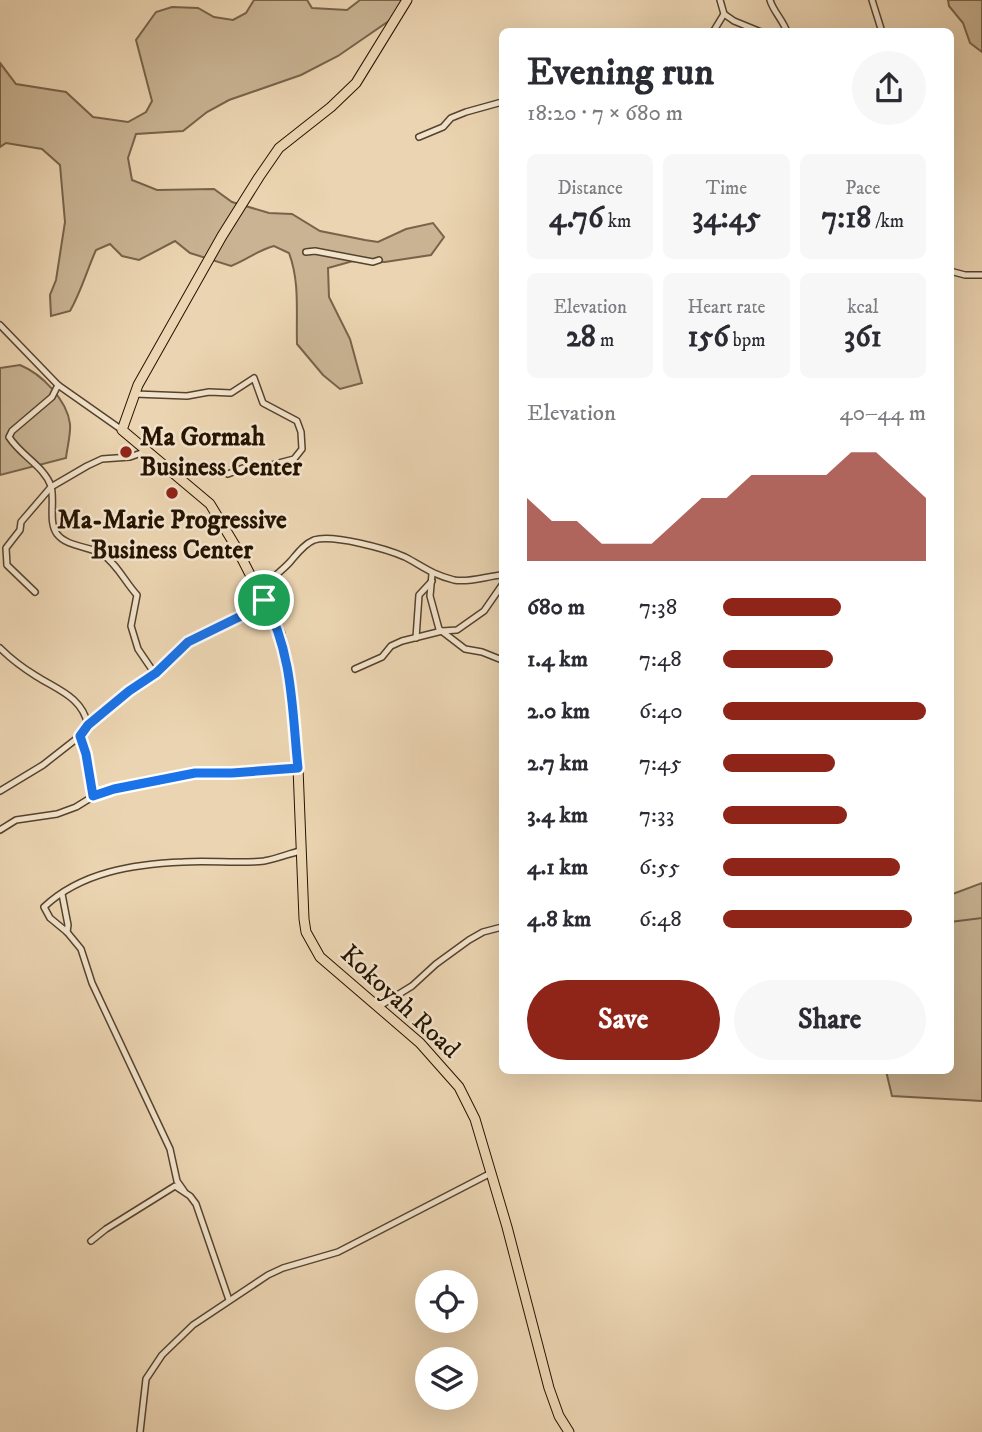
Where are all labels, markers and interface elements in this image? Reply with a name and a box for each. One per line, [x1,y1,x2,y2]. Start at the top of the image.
text: Evening run [527,49,714,97]
button: share [852,51,926,125]
text: 18:20 · 7 × 680 m [527,99,683,128]
text: Distance [557,177,623,200]
text: Time [706,177,747,200]
text: Pace [845,177,880,200]
text: 4.76 [549,200,604,237]
text: 34:45 [692,200,761,237]
text: 7:18 [822,200,871,237]
text: km [604,210,631,233]
text: /km [871,210,904,233]
text: Elevation [553,296,627,319]
text: Heart rate [688,296,765,319]
text: kcal [847,296,878,319]
text: 28 [566,319,596,356]
text: 156 [687,319,729,356]
text: 361 [844,319,882,356]
text: m [596,329,614,352]
text: bpm [729,329,766,352]
text: Elevation [527,399,616,428]
text: 40–44 m [840,399,926,428]
place label: Ma Gormah Business Center [140,421,302,484]
marker: Ma Gormah Business Center [118,444,134,460]
marker: Ma-Marie Progressive Business Center [164,485,180,501]
place label: Ma-Marie Progressive Business Center [57,504,287,567]
pin [234,570,294,630]
icon: arrive [245,581,283,619]
text: 680 m [527,593,585,622]
text: 7:38 [639,593,677,622]
text: 1.4 km [527,645,588,674]
text: 7:48 [639,645,682,674]
text: 2.0 km [527,697,590,726]
text: 6:40 [639,697,683,726]
text: 2.7 km [527,749,588,778]
text: 7:45 [639,749,682,778]
text: 3.4 km [527,801,588,830]
text: 7:33 [639,801,674,830]
text: 4.1 km [527,853,588,882]
text: 6:55 [639,853,680,882]
text: 4.8 km [527,905,591,934]
text: 6:48 [639,905,682,934]
street label: Kokoyah Road [333,938,467,1066]
button: Save [527,980,720,1060]
button: Share [734,980,926,1060]
map controls [415,1270,478,1410]
button: locate [415,1270,478,1333]
button: layers [415,1347,478,1410]

